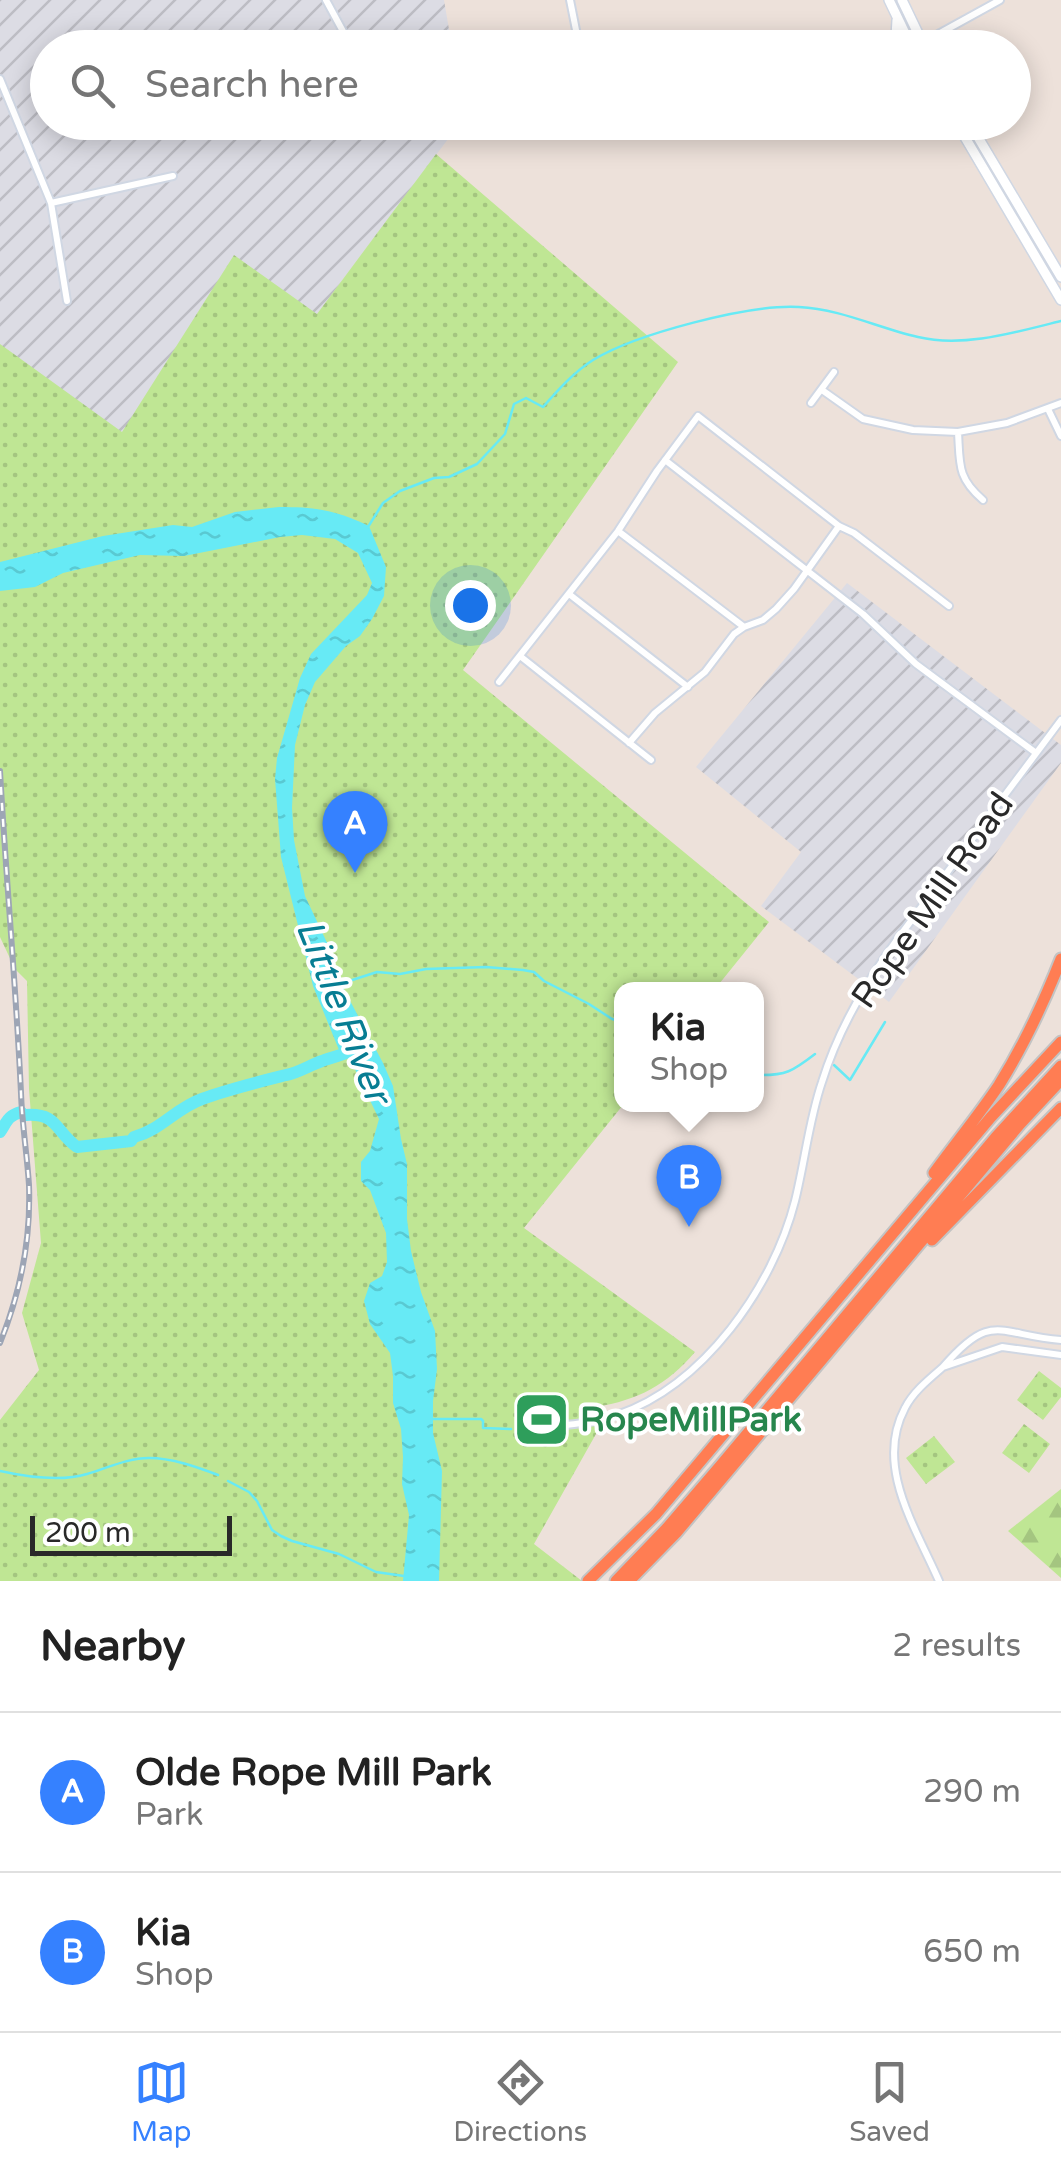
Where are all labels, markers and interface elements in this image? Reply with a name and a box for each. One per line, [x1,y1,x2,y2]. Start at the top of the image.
search box [30,30,1031,140]
icon: search [65,58,120,113]
text: Search here [145,62,359,108]
your location [445,580,496,631]
street label: Rope Mill Road [843,785,1023,1017]
pin: A [322,790,388,873]
water label: Little River [285,913,402,1114]
popup [614,982,764,1112]
text: Kia [650,1005,706,1051]
text: Shop [650,1051,728,1089]
pin: B [656,1144,722,1227]
sports icon: RopeMillPark [511,1389,571,1449]
place label: RopeMillPark [580,1399,802,1441]
scale bar [30,1511,232,1556]
text: 200 m [45,1516,131,1550]
text: Nearby [40,1621,185,1672]
text: 2 results [892,1627,1021,1665]
text: Olde Rope Mill Park [135,1750,492,1796]
text: A [61,1773,84,1811]
text: 290 m [923,1773,1021,1811]
text: Park [135,1796,203,1834]
text: Kia [135,1910,191,1956]
text: B [61,1933,84,1971]
text: 650 m [923,1933,1021,1971]
text: Shop [135,1956,214,1994]
tab: Map [131,2055,191,2149]
tab: Directions [453,2055,587,2149]
tab: Saved [849,2055,930,2149]

